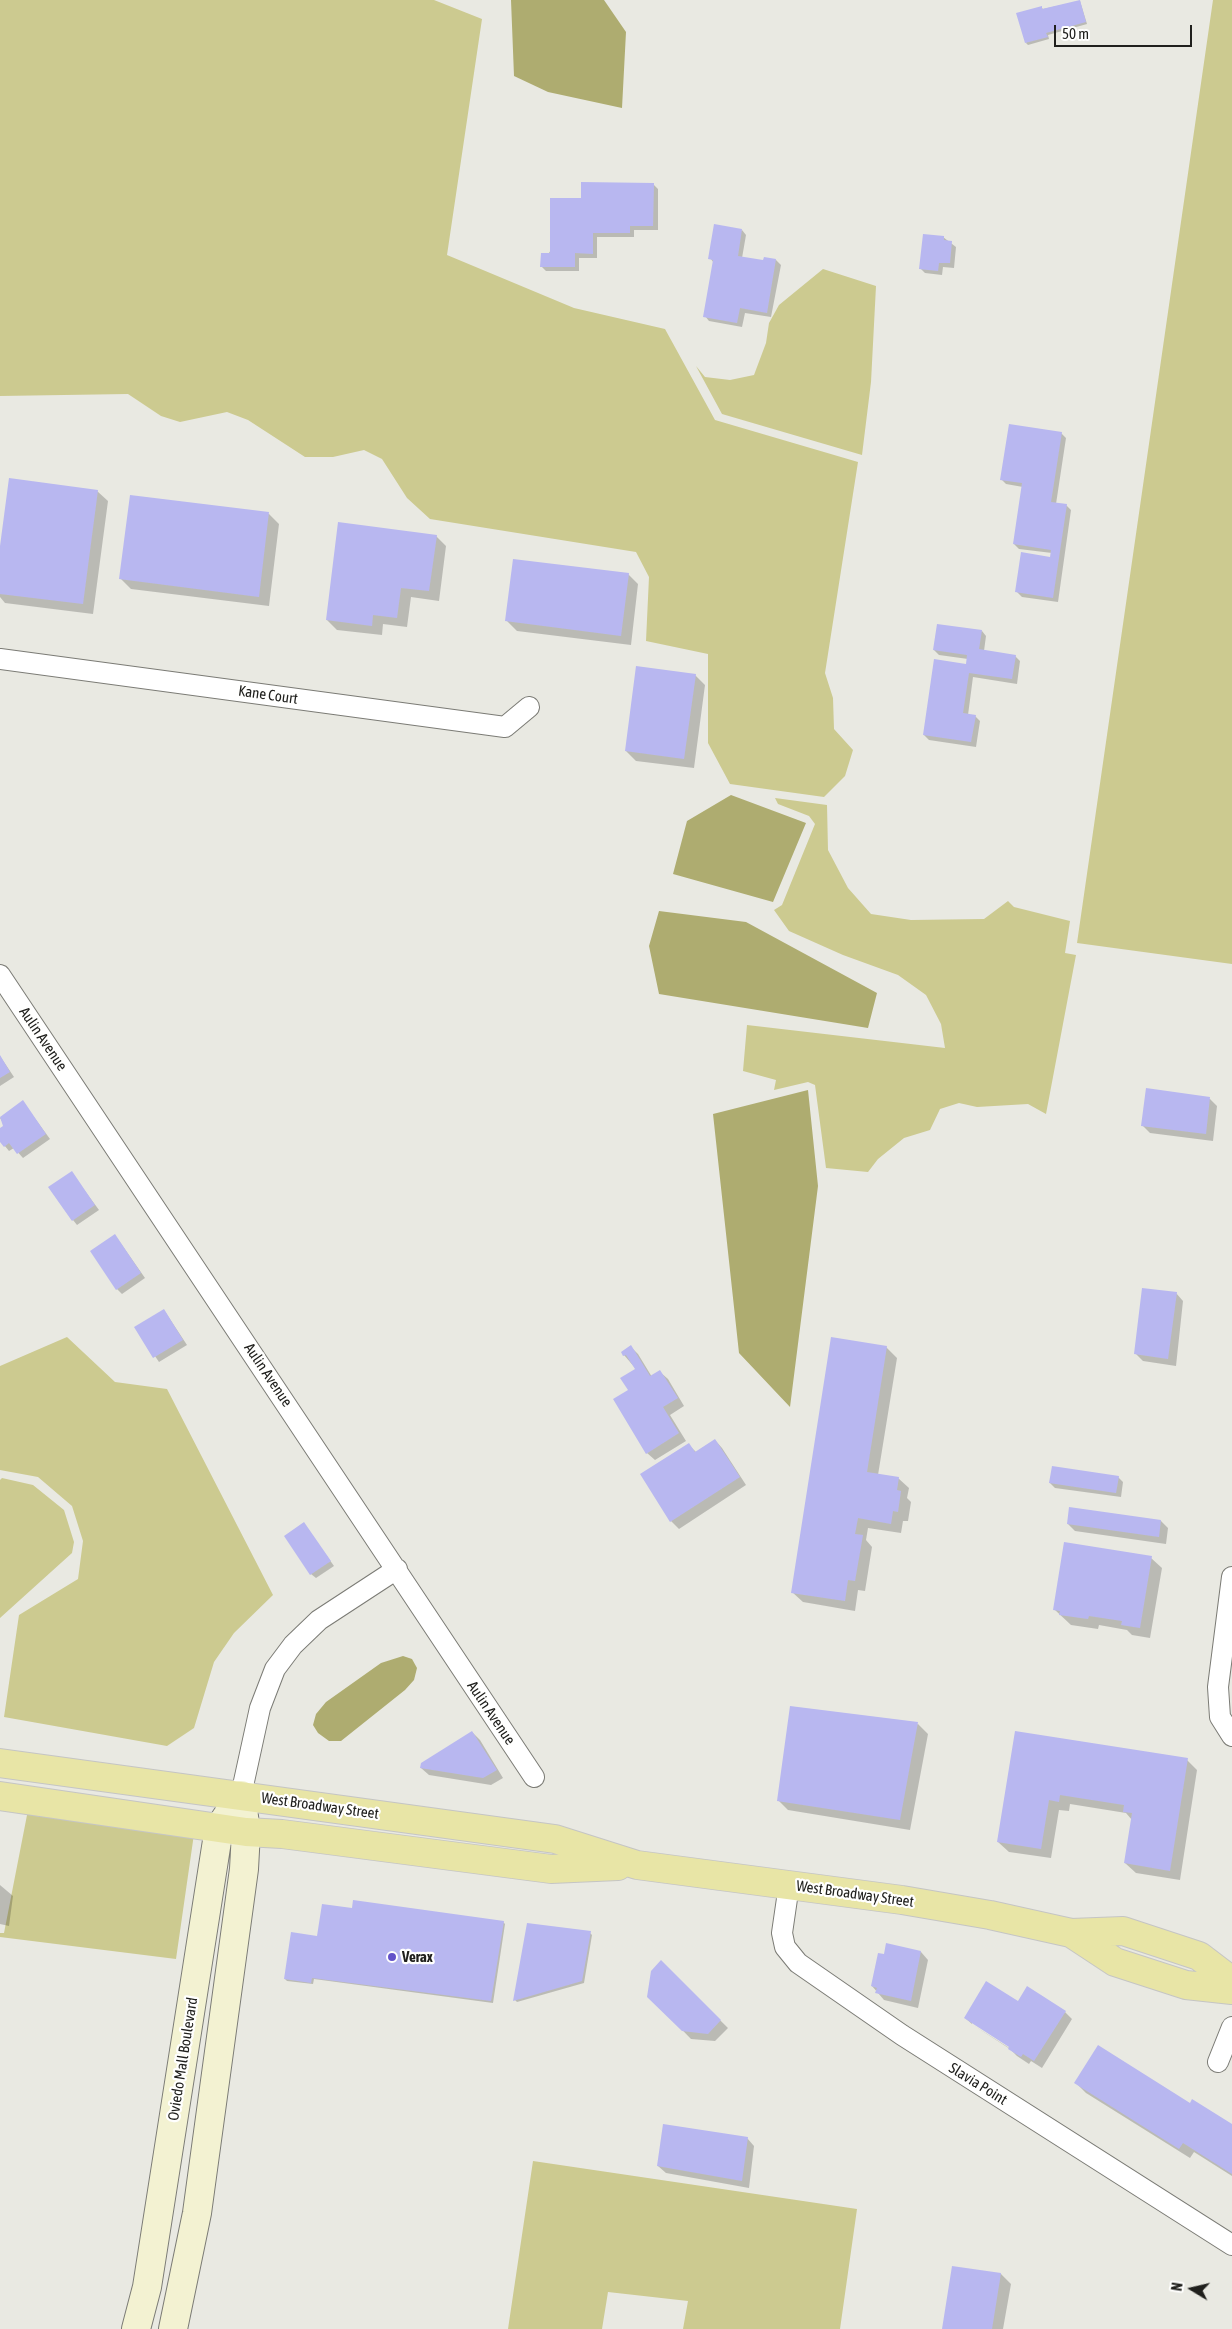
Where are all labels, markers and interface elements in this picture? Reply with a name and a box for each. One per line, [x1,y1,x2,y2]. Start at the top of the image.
scale bar [1057,15,1194,47]
text: 50 m [1062,25,1089,42]
street label: Kane Court [237,682,299,708]
street label: Aulin Avenue [15,1004,71,1074]
street label: Aulin Avenue [240,1340,296,1410]
street label: Aulin Avenue [463,1678,519,1748]
street label: West Broadway Street [260,1789,380,1823]
street label: West Broadway Street [795,1877,915,1911]
place label: Verax [402,1948,433,1966]
marker: Verax [386,1951,398,1963]
street label: Oviedo Mall Boulevard [164,1996,202,2122]
street label: Slavia Point [946,2059,1010,2109]
north arrow [1167,2264,1217,2314]
text: N [1169,2281,1186,2292]

